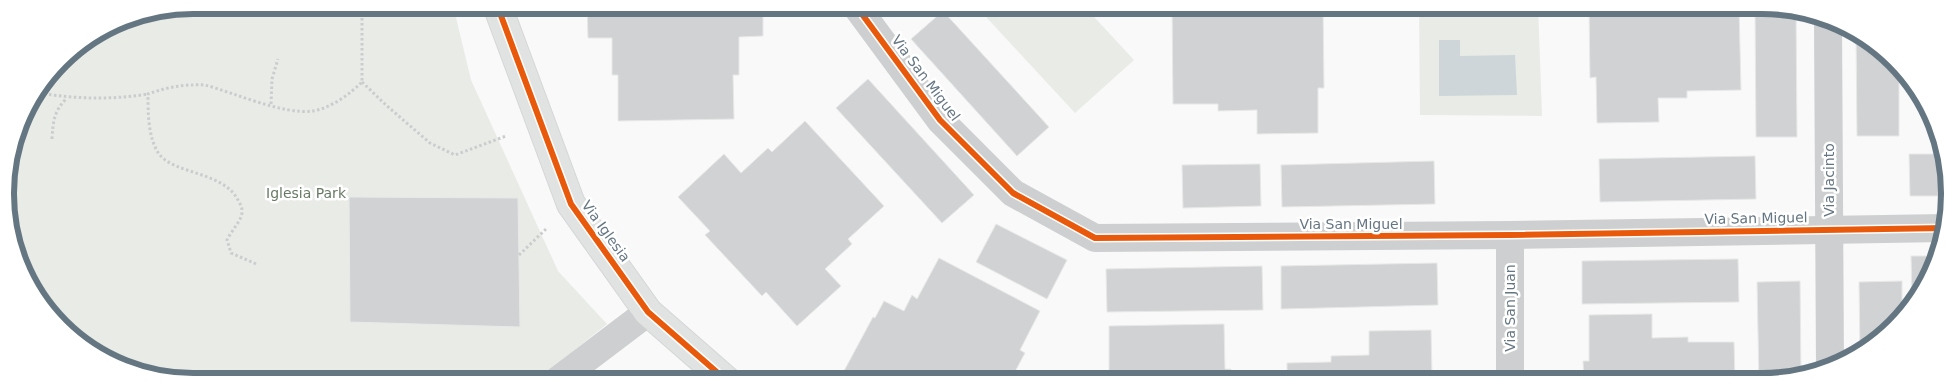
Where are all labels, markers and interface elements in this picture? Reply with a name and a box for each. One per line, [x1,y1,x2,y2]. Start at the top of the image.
street label: Via San Miguel [889,32,963,124]
street label: Via Jacinto [1821,143,1837,217]
park label: Iglesia Park [266,185,347,201]
street label: Via Iglesia [579,197,633,265]
street label: Via San Miguel [1704,209,1808,227]
street label: Via San Miguel [1299,216,1403,232]
street label: Via San Juan [1502,264,1518,352]

